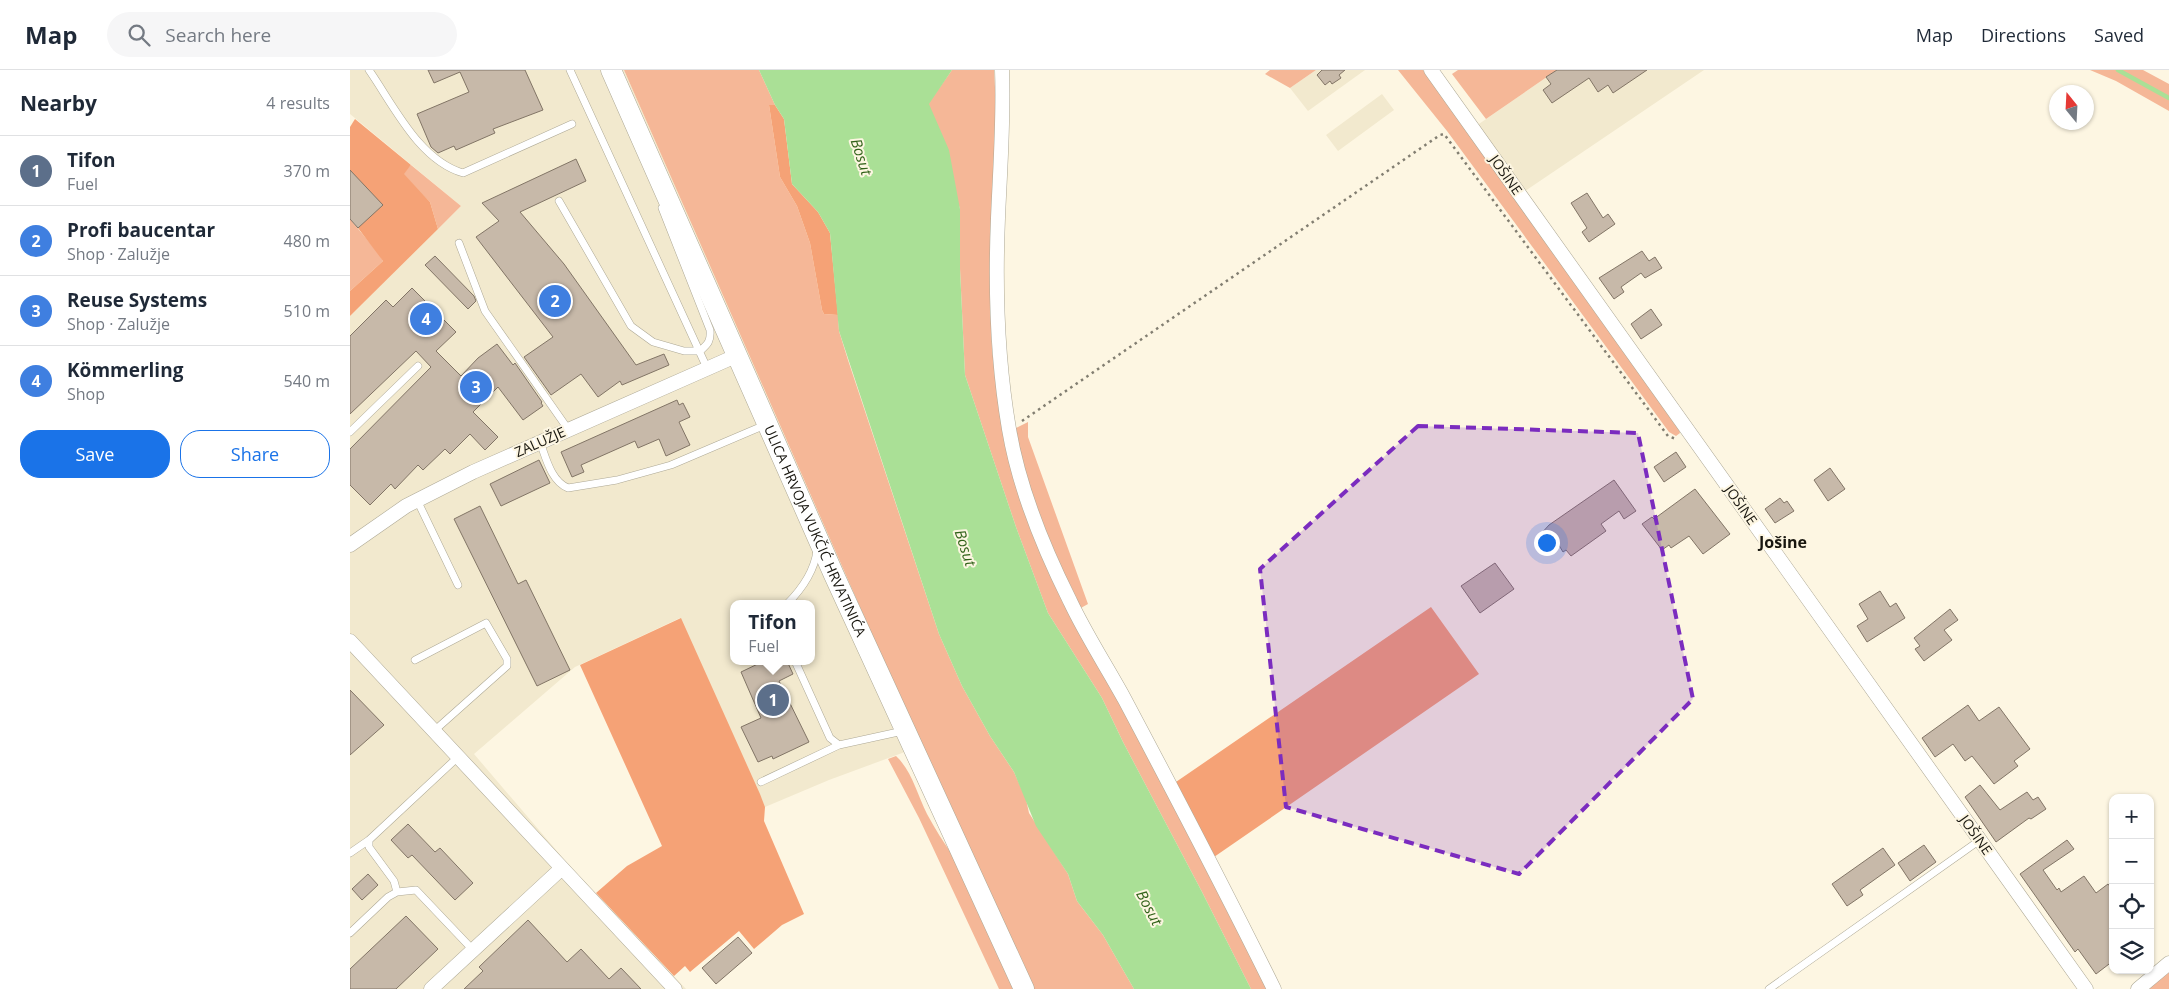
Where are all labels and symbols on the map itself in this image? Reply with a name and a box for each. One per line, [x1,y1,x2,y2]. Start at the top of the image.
north arrow [2049,85,2094,130]
water label: Bosut [847,136,878,179]
street label: JOŠINE [1485,149,1527,198]
pin: 2 [539,282,571,320]
pin: 4 [410,300,442,338]
pin: 3 [460,368,492,406]
street label: ZALUŽJE [511,422,568,461]
street label: ULICA HRVOJA VUKČIĆ HRVATINIĆA [760,422,871,640]
street label: JOŠINE [1720,479,1762,528]
water label: Bosut [951,527,982,570]
your location [1534,530,1560,556]
district label: Jošine [1757,531,1807,553]
pin: 1 [757,681,789,719]
street label: JOŠINE [1955,809,1997,858]
water label: Bosut [1132,886,1168,930]

